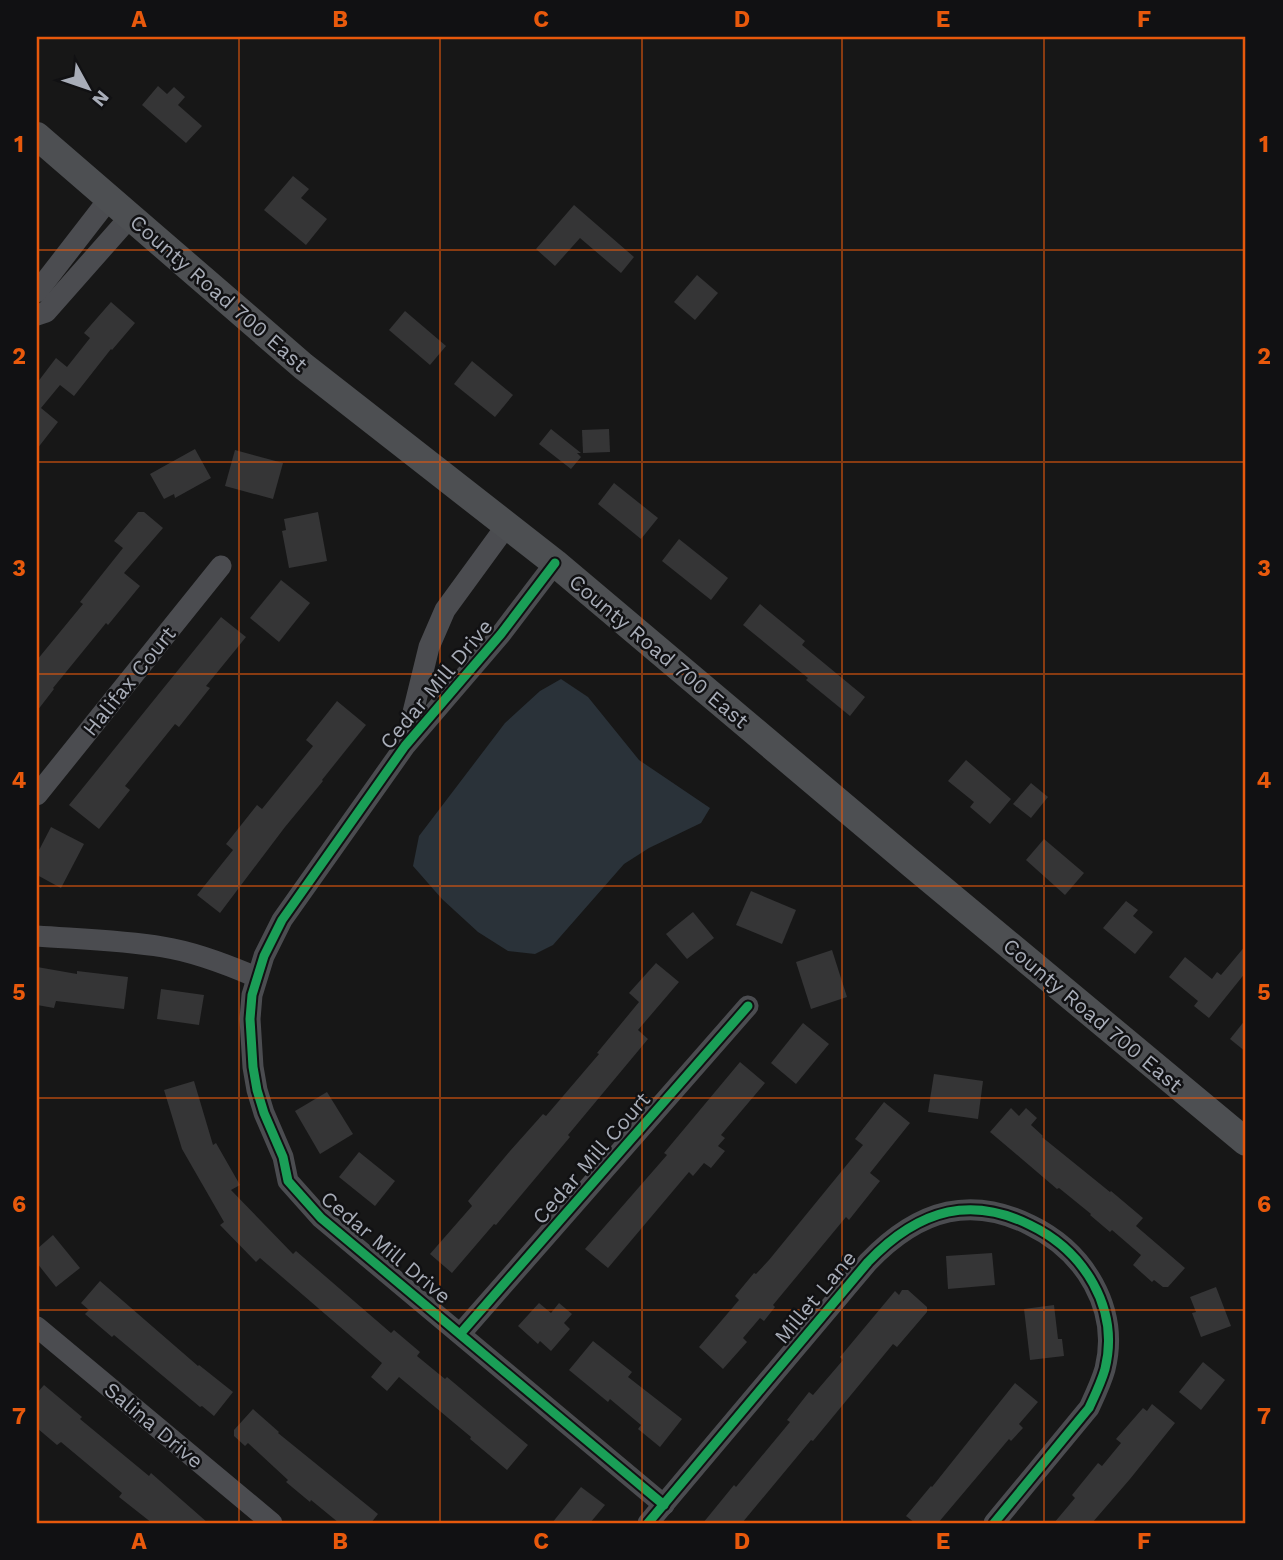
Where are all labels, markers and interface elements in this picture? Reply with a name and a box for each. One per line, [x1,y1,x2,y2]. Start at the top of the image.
text: A [131,6,147,33]
text: B [332,6,348,33]
text: C [533,6,549,33]
text: D [734,6,750,33]
text: E [936,6,950,33]
text: F [1137,6,1151,33]
north arrow [52,52,122,122]
text: N [87,86,114,111]
text: 1 [14,131,24,158]
text: 1 [1259,131,1269,158]
street label: County Road 700 East [125,209,313,377]
text: 2 [12,343,26,370]
text: 2 [1257,343,1271,370]
text: 3 [12,555,26,582]
text: 3 [1257,555,1271,582]
street label: County Road 700 East [564,569,754,733]
street label: Cedar Mill Drive [374,614,498,754]
street label: Halifax Court [77,621,181,741]
text: 4 [12,767,27,794]
text: 4 [1257,767,1272,794]
street label: County Road 700 East [998,933,1188,1097]
text: 5 [12,979,26,1006]
text: 5 [1257,979,1271,1006]
street label: Cedar Mill Court [527,1087,655,1229]
street label: Cedar Mill Drive [316,1185,456,1309]
text: 6 [12,1191,26,1218]
text: 6 [1257,1191,1271,1218]
street label: Millet Lane [769,1245,861,1349]
street label: Salina Drive [100,1377,208,1473]
text: 7 [12,1403,26,1430]
text: 7 [1257,1403,1271,1430]
text: A [131,1528,147,1555]
text: B [332,1528,348,1555]
text: C [533,1528,549,1555]
text: D [734,1528,750,1555]
text: E [936,1528,950,1555]
text: F [1137,1528,1151,1555]

